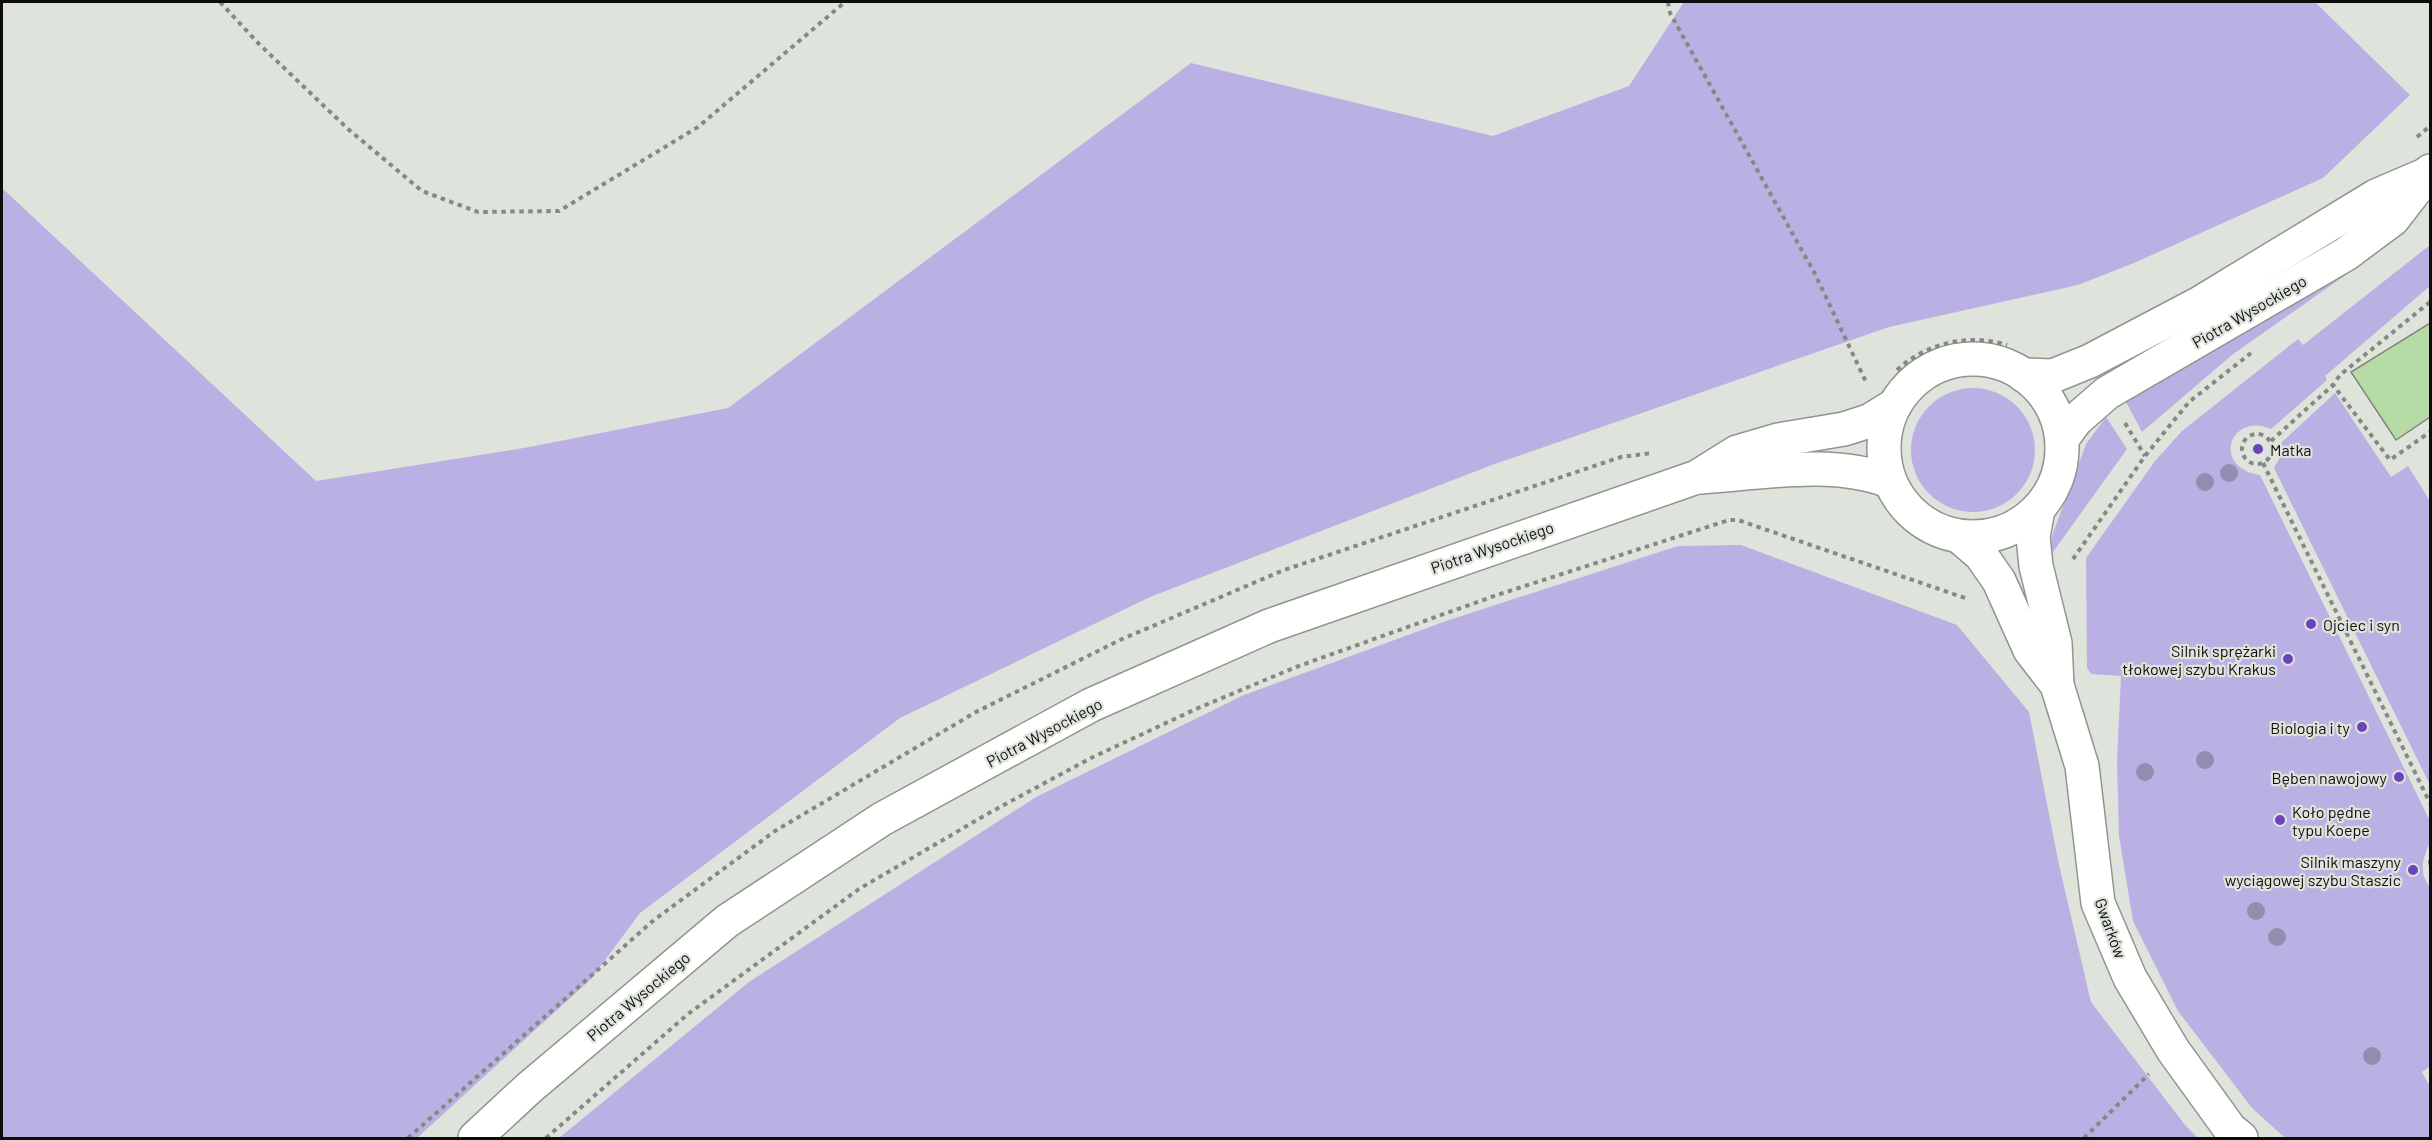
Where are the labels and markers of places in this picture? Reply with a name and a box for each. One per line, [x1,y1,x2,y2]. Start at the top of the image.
place label: Matka [2270,440,2311,459]
marker: Matka [2251,442,2265,456]
place label: Ojciec i syn [2323,615,2400,634]
marker: Ojciec i syn [2304,617,2318,631]
place label: Silnik sprężarki tłokowej szybu Krakus [2122,641,2276,678]
marker: Silnik sprężarki tłokowej szybu Krakus [2281,652,2295,666]
place label: Biologia i ty [2270,718,2351,737]
marker: Biologia i ty [2355,720,2369,734]
place label: Bęben nawojowy [2272,768,2388,787]
marker: Bęben nawojowy [2392,770,2406,784]
place label: Koło pędne typu Koepe [2292,802,2371,839]
marker: Koło pędne typu Koepe [2273,813,2287,827]
place label: Silnik maszyny wyciągowej szybu Staszic [2225,852,2402,889]
marker: Silnik maszyny wyciągowej szybu Staszic [2406,863,2420,877]

